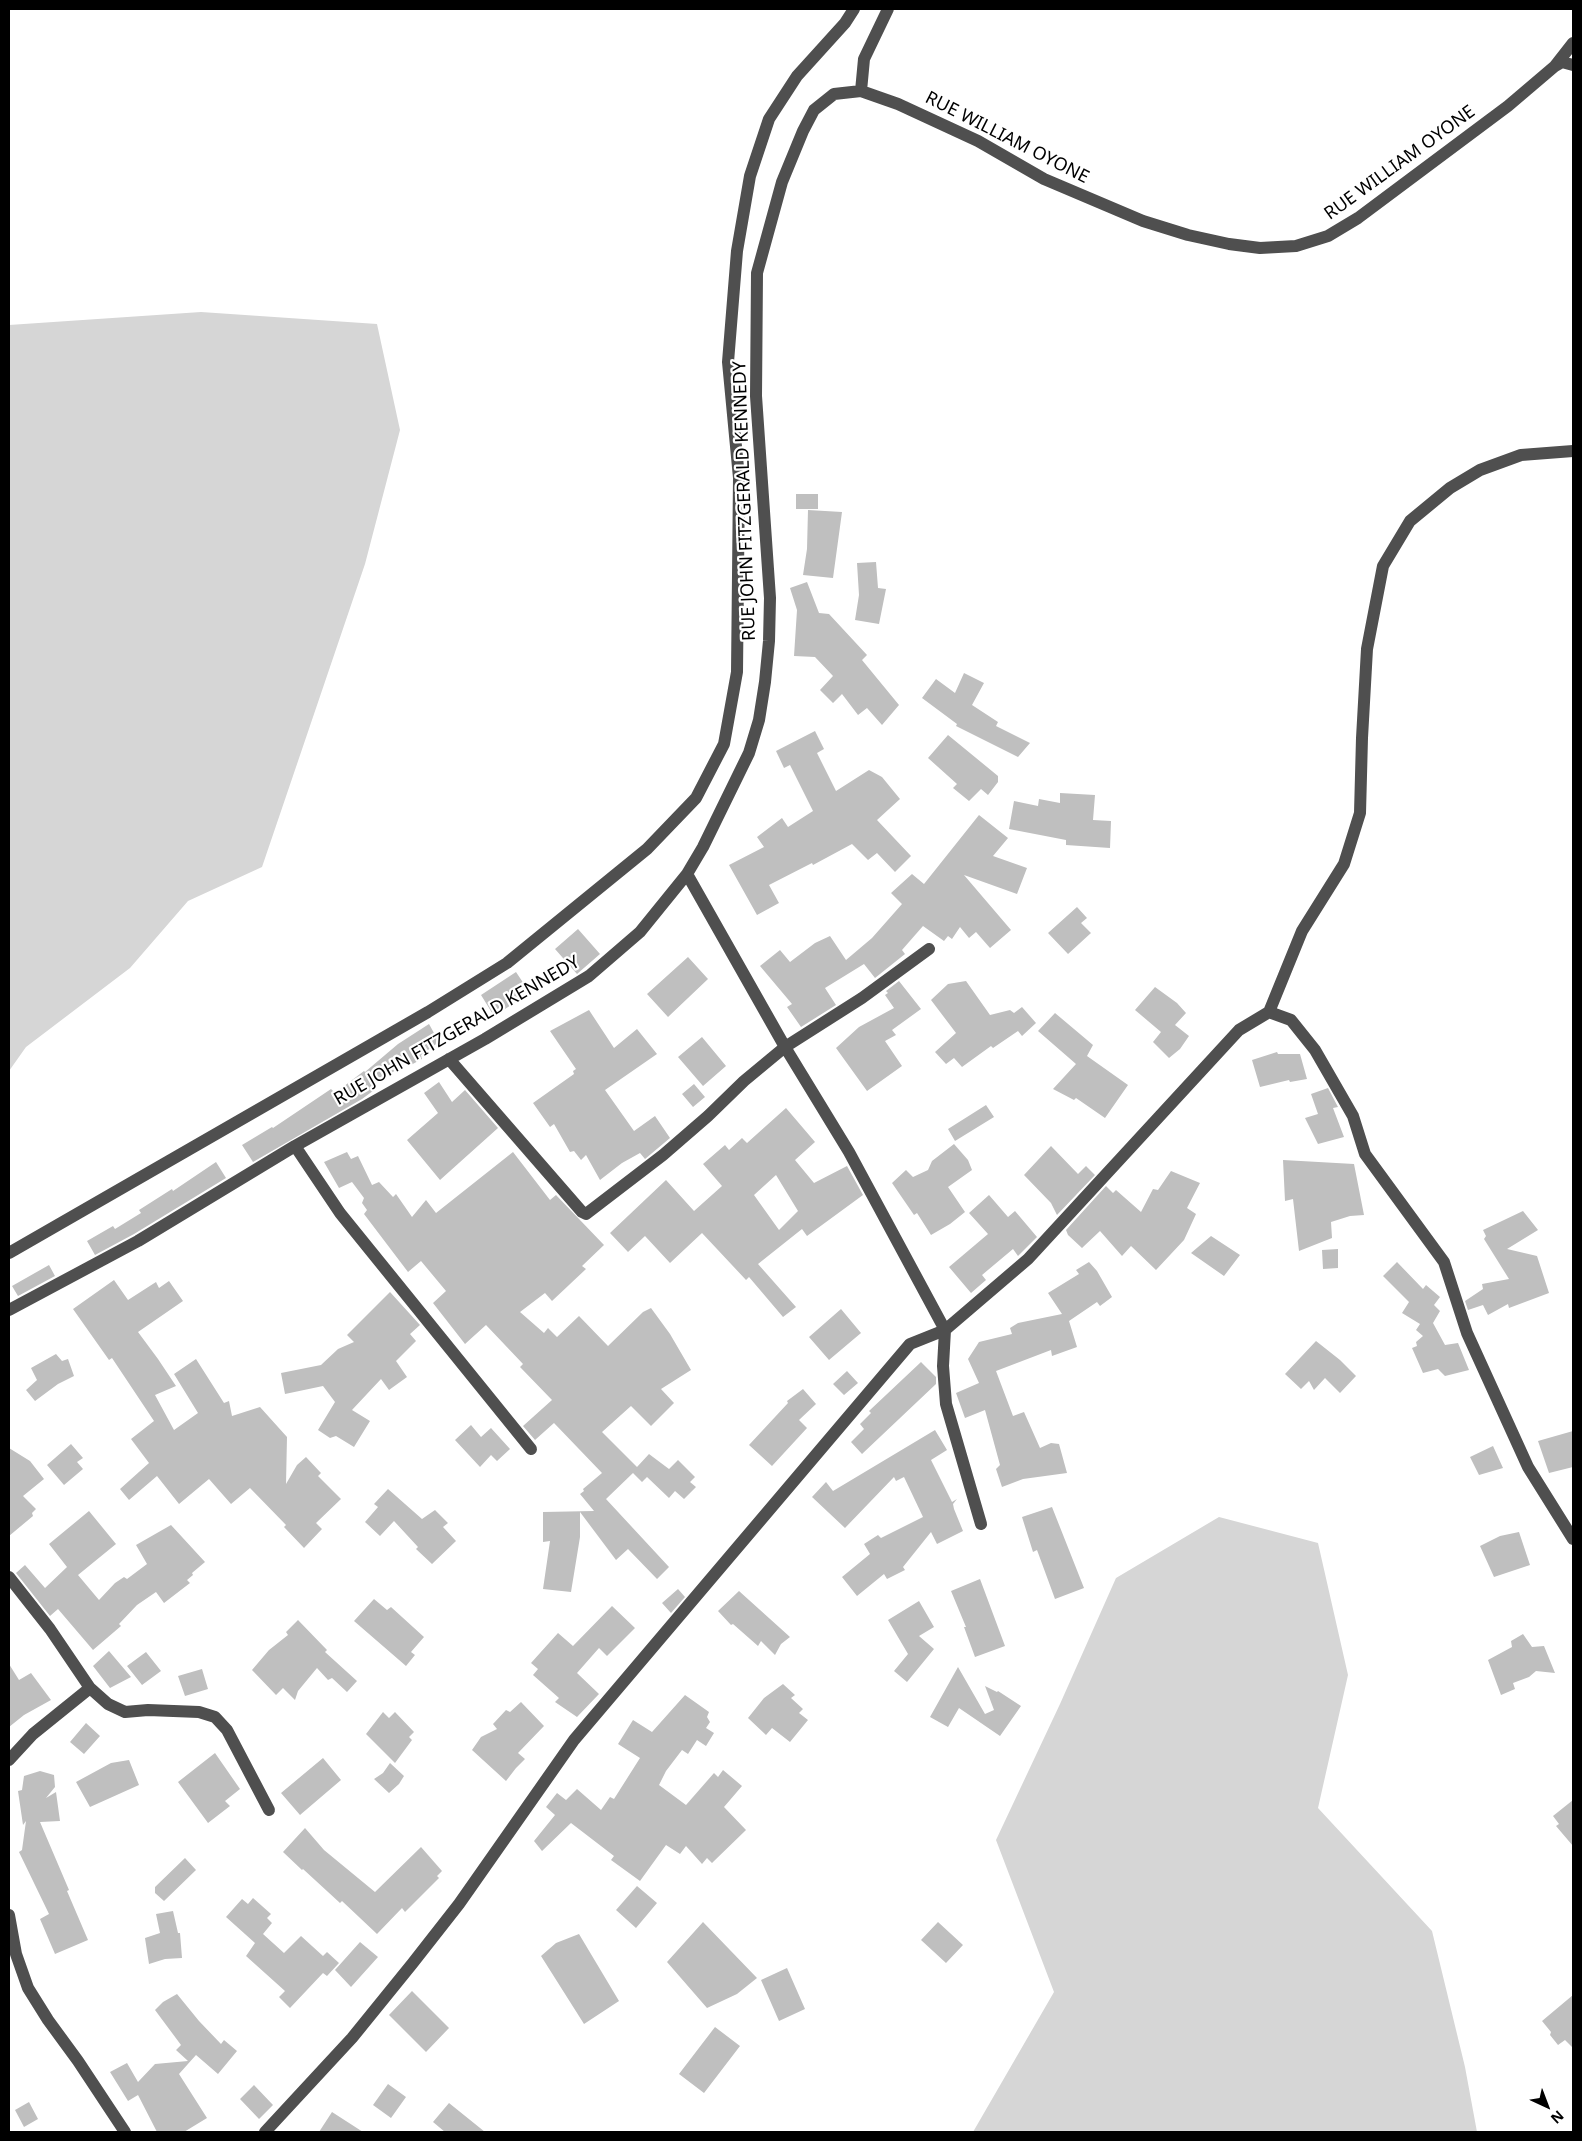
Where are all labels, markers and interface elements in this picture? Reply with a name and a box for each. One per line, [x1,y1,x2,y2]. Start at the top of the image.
street label: RUE WILLIAM OYONE [922,87,1092,189]
street label: RUE WILLIAM OYONE [1321,101,1479,225]
street label: RUE JOHN FITZGERALD KENNEDY [729,361,761,641]
street label: RUE JOHN FITZGERALD KENNEDY [330,952,584,1110]
north arrow [1522,2081,1572,2131]
text: N [1547,2106,1568,2128]

